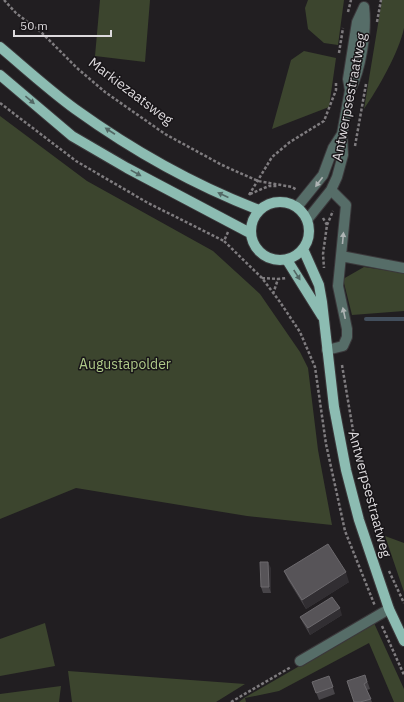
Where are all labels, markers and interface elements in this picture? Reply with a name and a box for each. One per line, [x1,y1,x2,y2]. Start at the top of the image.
scale bar [14,12,111,38]
text: 50 m [20,18,48,33]
street label: Antwerpsestraatweg [328,31,370,163]
street label: Markiezaatsweg [85,53,177,129]
one-way arrow [24,95,35,104]
one-way arrow [105,127,115,135]
one-way arrow [131,170,142,177]
one-way arrow [314,176,323,187]
one-way arrow [217,192,228,198]
one-way arrow [339,232,346,244]
one-way arrow [293,270,301,280]
one-way arrow [340,307,346,319]
park label: Augustapolder [79,355,171,373]
street label: Antwerpsestraatweg [344,429,396,560]

